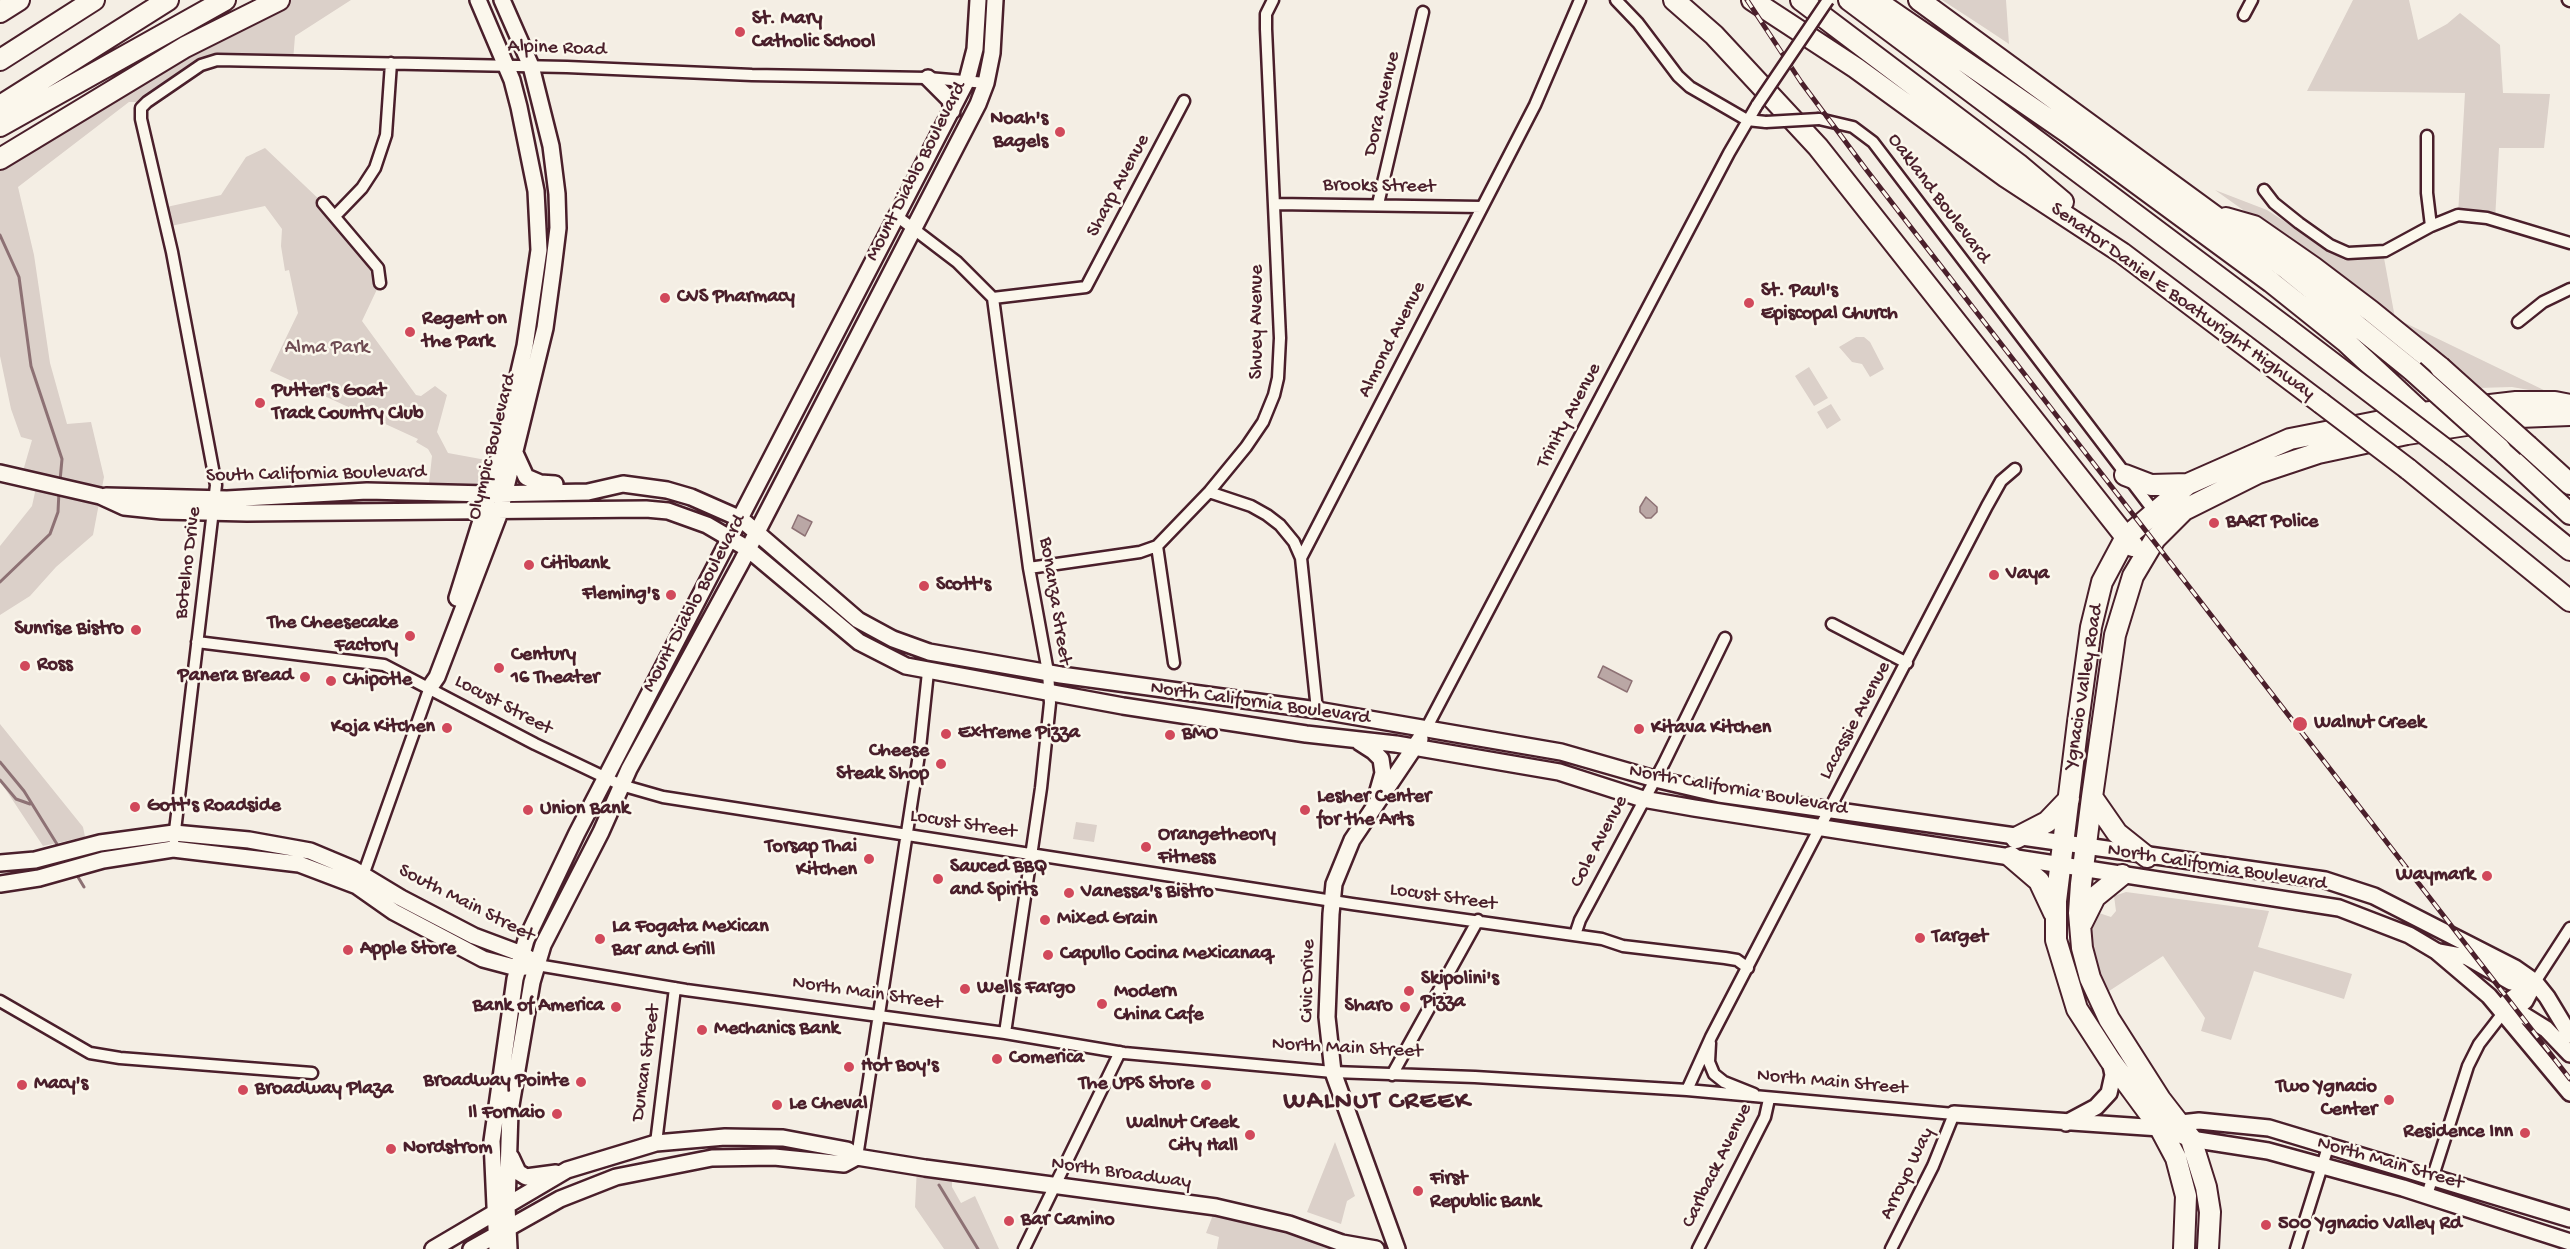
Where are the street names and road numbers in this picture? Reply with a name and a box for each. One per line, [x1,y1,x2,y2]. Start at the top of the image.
street label: Alpine Road [507,35,607,63]
street label: Dora Avenue [1359,49,1407,159]
street label: Mount Diablo Boulevard [861,78,973,266]
street label: Oakland Boulevard [1881,129,1995,269]
street label: Sharp Avenue [1082,131,1156,241]
street label: Brooks Street [1323,174,1435,200]
street label: Senator Daniel E Boatwright Highway [2045,198,2319,406]
street label: Shuey Avenue [1246,265,1270,379]
street label: Almond Avenue [1354,278,1432,402]
street label: Trinity Avenue [1532,359,1608,473]
street label: Olympic Boulevard [463,372,523,522]
street label: South California Boulevard [206,461,426,489]
street label: Botelho Drive [170,505,208,621]
street label: Mount Diablo Boulevard [638,511,752,697]
street label: Bonanza Street [1032,536,1076,666]
street label: Ygnacio Valley Road [2060,603,2110,771]
street label: Lacassie Avenue [1815,658,1897,784]
street label: Locust Street [450,670,556,742]
street label: North California Boulevard [1149,677,1371,731]
street label: North California Boulevard [1627,760,1849,822]
street label: Cole Avenue [1566,792,1634,892]
street label: Locust Street [908,805,1018,845]
street label: North California Boulevard [2106,839,2328,897]
street label: South Main Street [394,859,538,949]
street label: Locust Street [1388,879,1498,917]
street label: Civic Drive [1296,939,1322,1023]
street label: North Main Street [791,972,943,1016]
street label: Duncan Street [627,1003,667,1123]
street label: North Main Street [1271,1033,1423,1065]
street label: North Main Street [1756,1064,1908,1102]
street label: Carlback Avenue [1677,1100,1759,1232]
street label: Arroyo Way [1875,1124,1941,1224]
street label: North Main Street [2314,1132,2466,1196]
street label: North Broadway [1049,1152,1193,1196]

